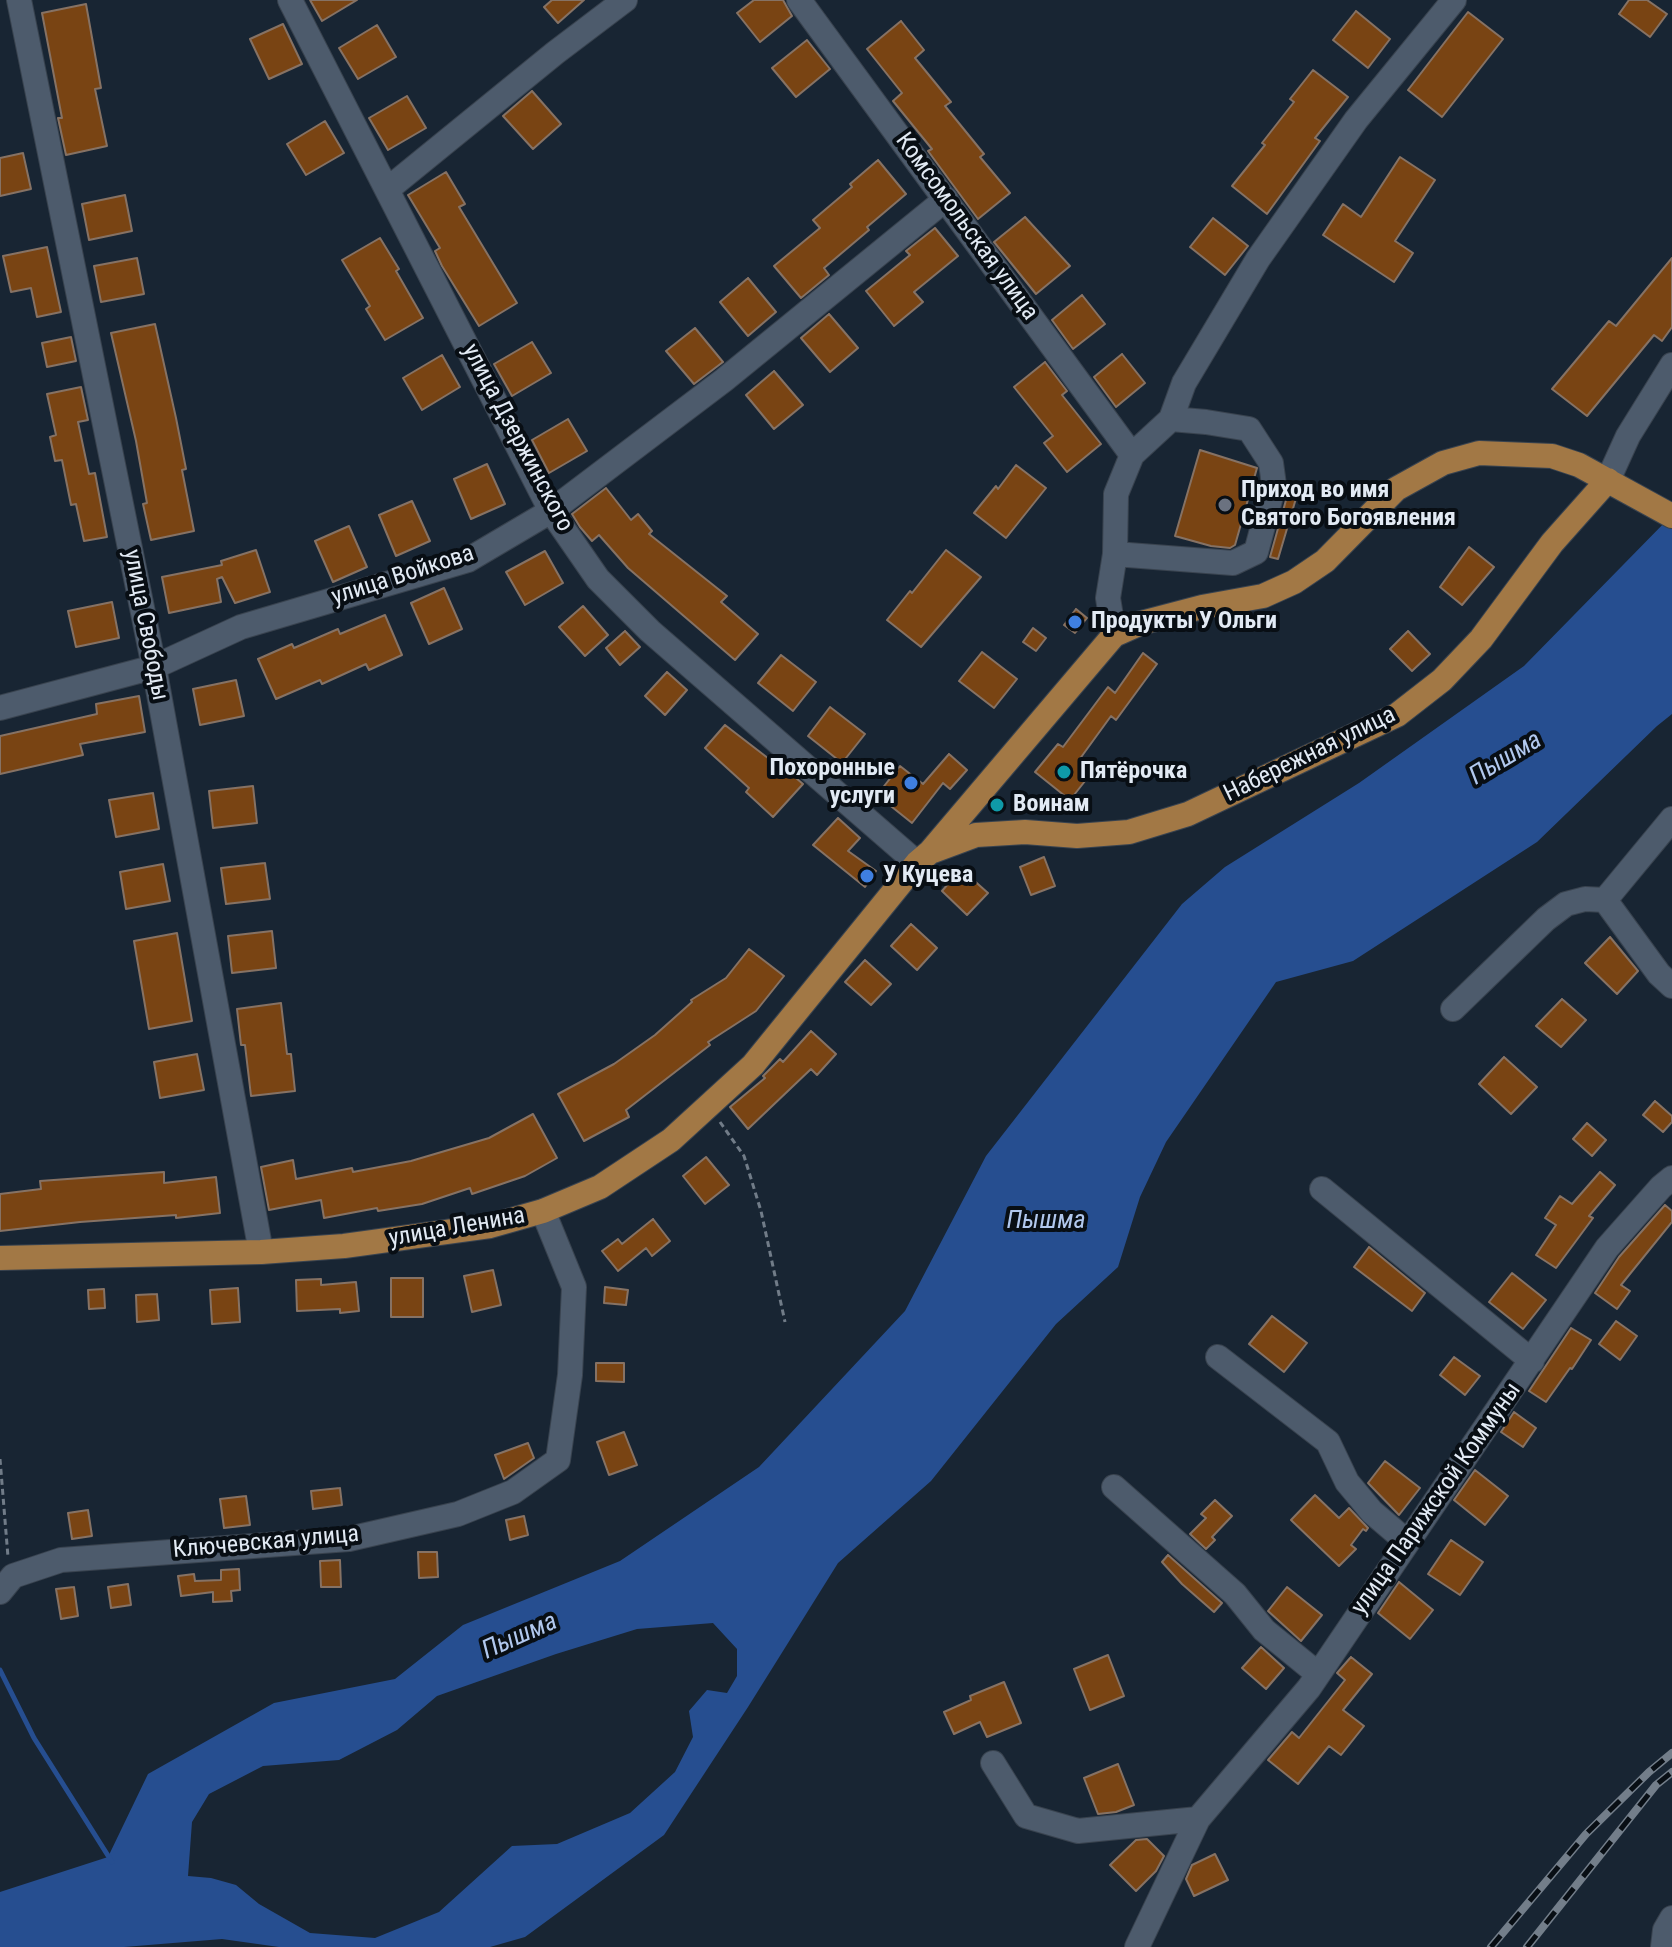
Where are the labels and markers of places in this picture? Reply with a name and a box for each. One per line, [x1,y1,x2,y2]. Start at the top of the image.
place label: Приход во имя Святого Богоявления [1241,477,1456,533]
marker: Приход во имя Святого Богоявления [1216,496,1234,514]
place label: Продукты У Ольги [1091,608,1277,636]
marker: Продукты У Ольги [1066,613,1084,631]
place label: Похоронные услуги [769,755,895,811]
place label: Пятёрочка [1080,758,1187,786]
marker: Пятёрочка [1055,763,1073,781]
marker: Похоронные услуги [902,774,920,792]
place label: Воинам [1013,791,1090,819]
marker: Воинам [988,796,1006,814]
place label: У Куцева [883,862,973,890]
marker: У Куцева [858,867,876,885]

